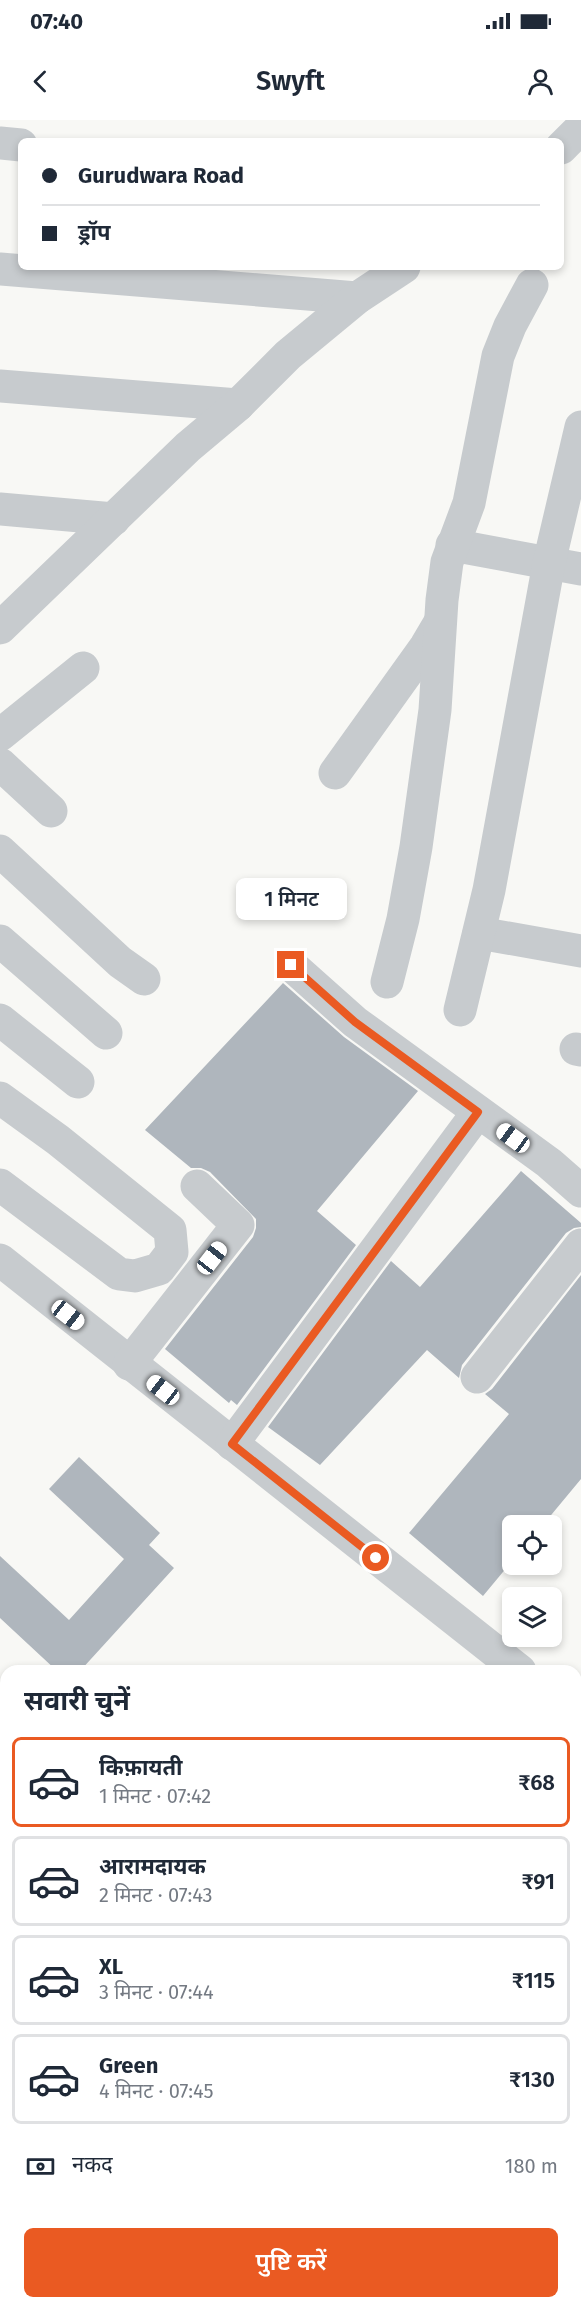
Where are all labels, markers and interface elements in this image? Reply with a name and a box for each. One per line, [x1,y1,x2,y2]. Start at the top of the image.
text: 07:40 [30,8,83,35]
icon: back [24,65,57,98]
text: Swyft [256,65,325,97]
icon: person [524,65,557,98]
text: Gurudwara Road [78,162,244,189]
text: ड्रॉप [78,219,111,246]
callout: 1 मिनट [236,878,346,920]
text: 1 मिनट [264,887,319,911]
route end [277,951,304,978]
car [493,1120,533,1156]
car [194,1238,230,1278]
car [48,1297,88,1333]
car [143,1372,183,1408]
map controls [502,1515,562,1647]
button: locate [502,1515,562,1575]
route start [362,1544,389,1571]
button: layers [502,1587,562,1647]
text: सवारी चुनें [24,1685,130,1717]
text: किफ़ायती [99,1754,183,1781]
icon: car [27,1755,81,1809]
text: ₹68 [518,1769,555,1796]
text: 1 मिनट · 07:42 [99,1784,211,1808]
text: आरामदायक [99,1853,206,1880]
icon: car [27,1854,81,1908]
text: ₹91 [521,1868,555,1895]
text: 2 मिनट · 07:43 [99,1883,213,1907]
icon: car [27,1953,81,2007]
text: XL [99,1953,123,1980]
text: ₹115 [512,1967,555,1994]
text: 3 मिनट · 07:44 [99,1980,214,2004]
icon: car [27,2052,81,2106]
text: Green [99,2052,158,2079]
text: ₹130 [509,2066,555,2093]
text: 4 मिनट · 07:45 [99,2079,213,2103]
icon: cash [24,2150,57,2183]
text: नकद [72,2151,113,2178]
text: 180 m [505,2154,558,2178]
button: पुष्टि करें [24,2228,558,2297]

